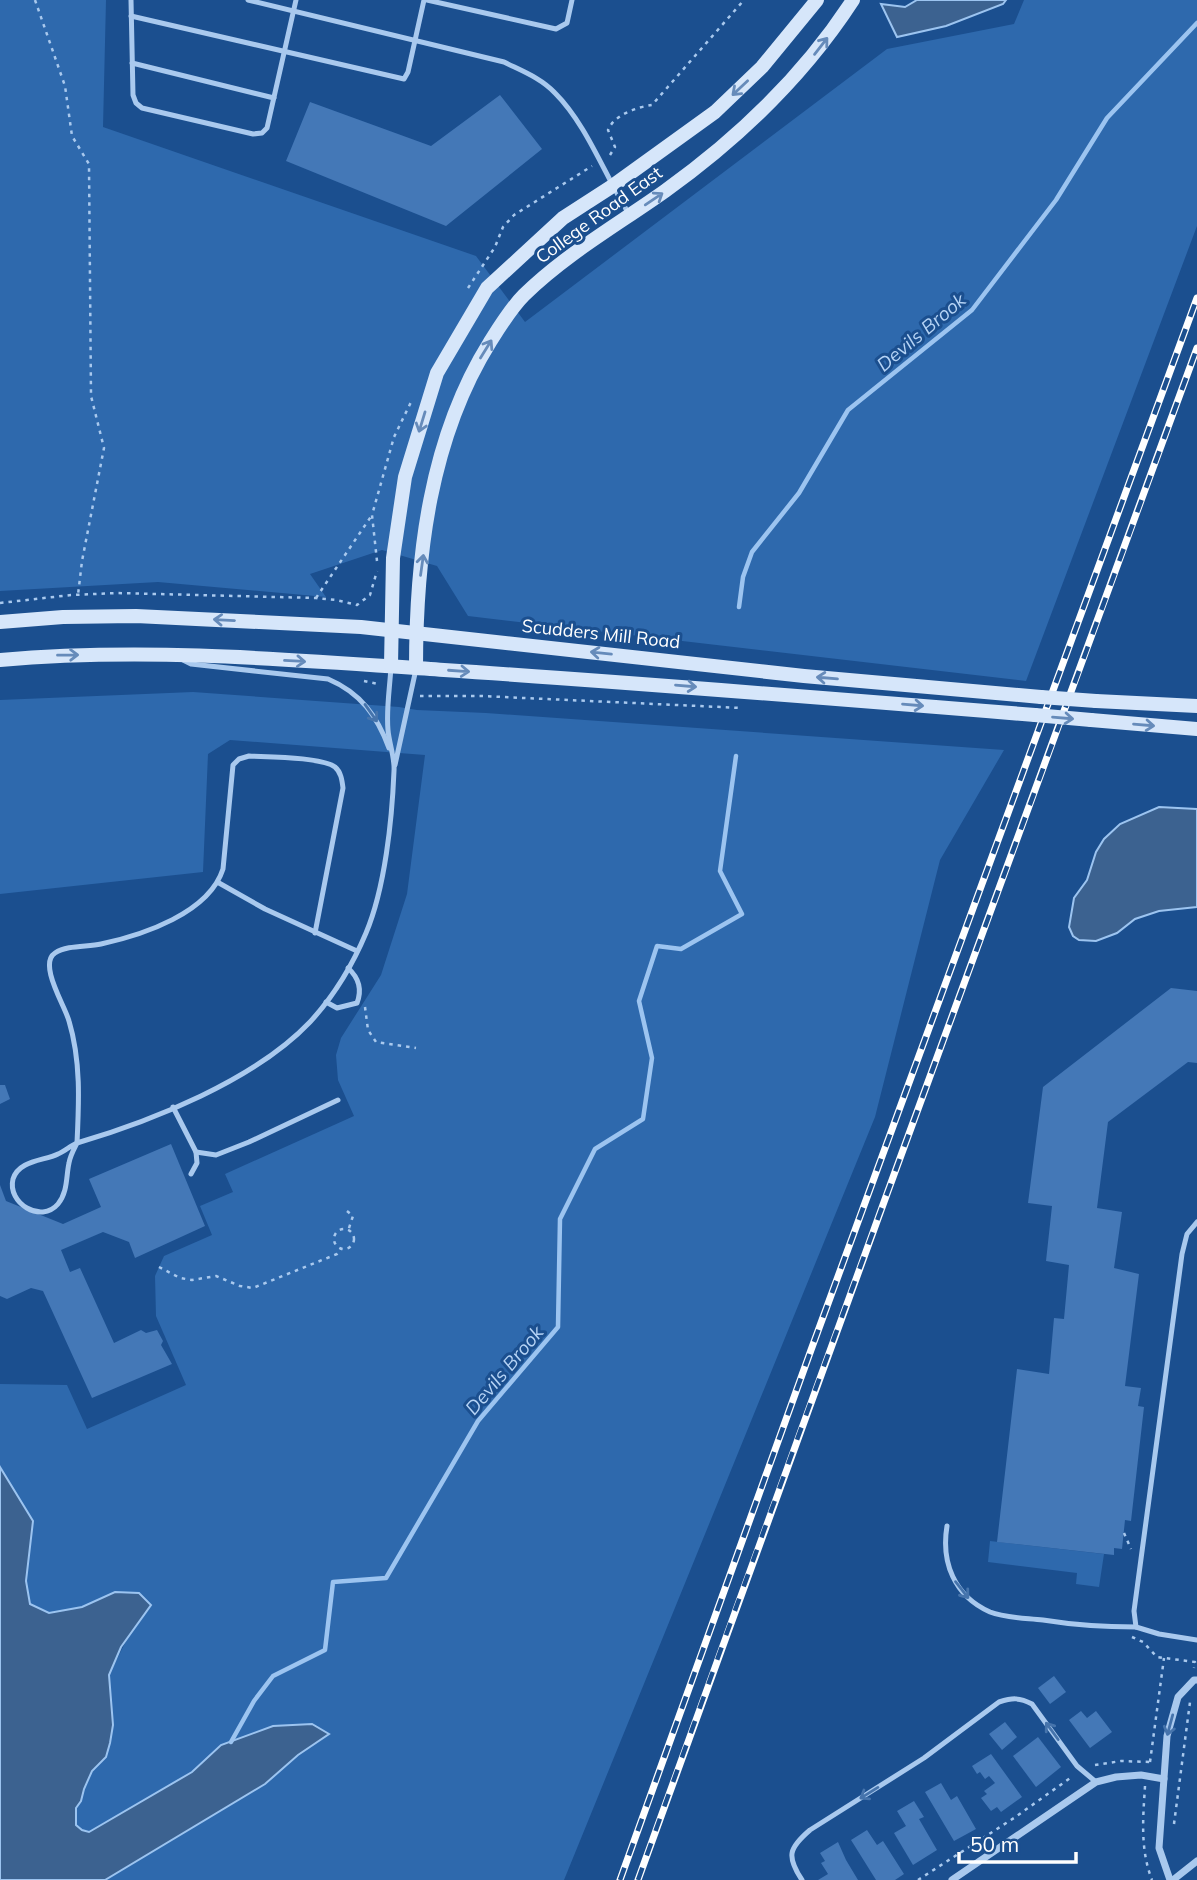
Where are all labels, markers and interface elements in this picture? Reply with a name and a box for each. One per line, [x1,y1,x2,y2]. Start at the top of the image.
one-way arrow [813,38,828,56]
one-way arrow [732,80,749,97]
street label: College Road East [531,161,666,268]
one-way arrow [643,192,663,206]
water label: Devils Brook [871,287,971,376]
one-way arrow [479,339,493,359]
one-way arrow [415,411,428,433]
one-way arrow [415,554,428,577]
one-way arrow [213,614,236,627]
street label: Scudders Mill Road [521,614,681,653]
one-way arrow [590,647,612,660]
one-way arrow [56,649,79,662]
one-way arrow [284,654,307,667]
one-way arrow [447,665,470,678]
one-way arrow [816,671,838,684]
one-way arrow [674,680,697,693]
one-way arrow [901,699,924,712]
one-way arrow [364,703,378,722]
one-way arrow [1051,711,1074,724]
one-way arrow [1132,718,1155,731]
water label: Devils Brook [460,1320,549,1420]
one-way arrow [955,1580,970,1598]
one-way arrow [1163,1713,1176,1735]
one-way arrow [1045,1722,1059,1741]
one-way arrow [859,1786,879,1800]
scale bar [959,1820,1076,1864]
text: 50 m [970,1831,1019,1857]

